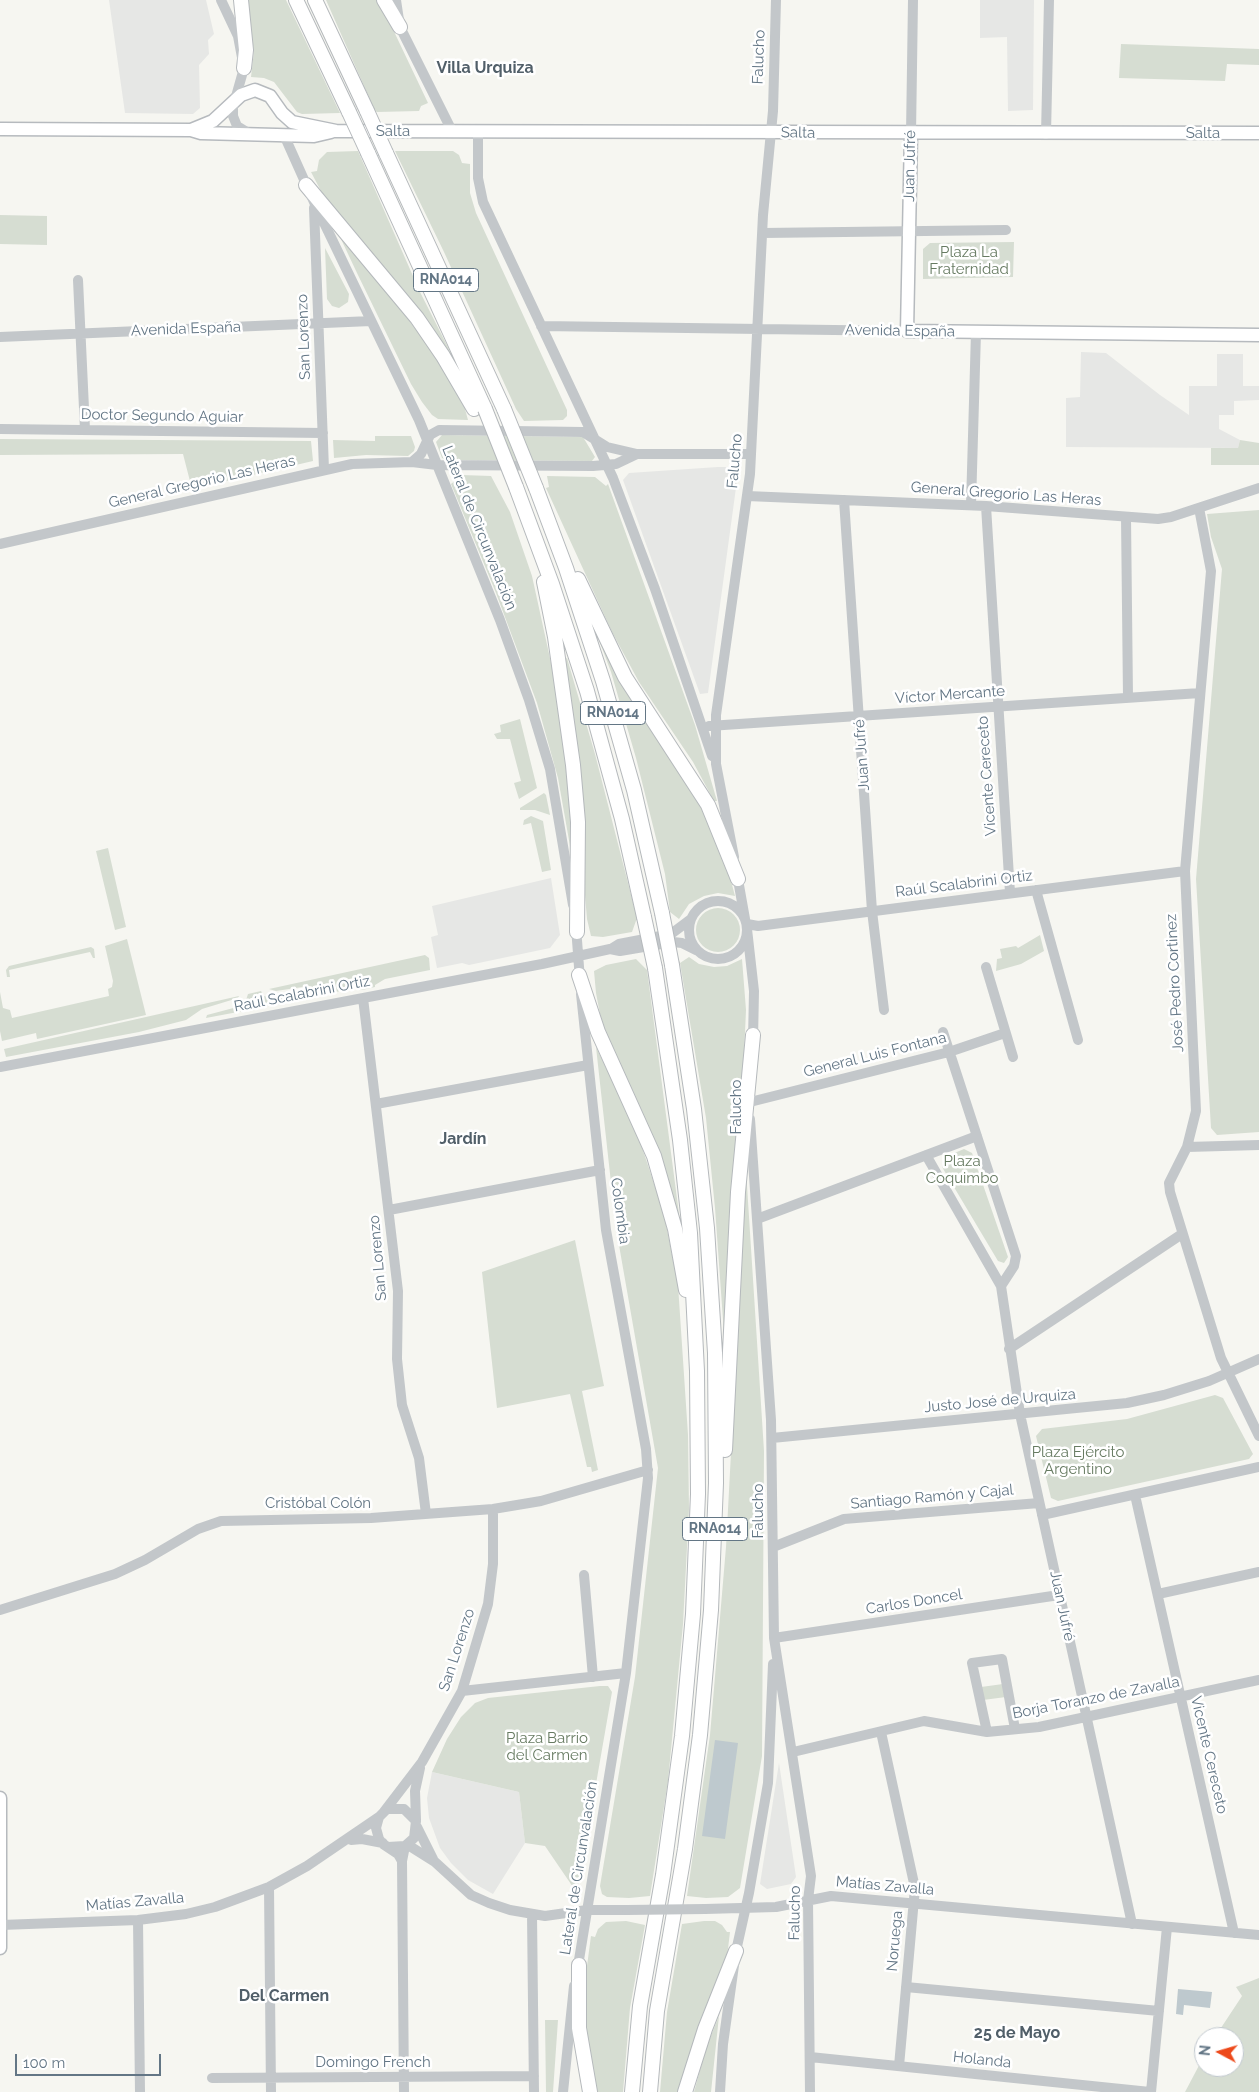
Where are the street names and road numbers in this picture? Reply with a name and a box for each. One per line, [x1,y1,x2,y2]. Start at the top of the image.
street label: Falucho [749,29,769,85]
street label: Salta [376,122,410,140]
street label: Salta [781,124,815,142]
street label: Salta [1186,124,1220,142]
street label: Juan Jufré [900,130,920,202]
road number: RNA014 [414,268,478,292]
street label: San Lorenzo [294,294,314,380]
street label: Avenida España [131,318,241,340]
street label: Avenida España [845,321,955,341]
street label: Doctor Segundo Aguiar [81,406,243,426]
street label: Falucho [724,433,746,489]
street label: Lateral de Circunvalación [438,443,520,613]
street label: General Gregorio Las Heras [107,452,297,512]
street label: General Gregorio Las Heras [910,478,1102,510]
street label: Víctor Mercante [894,682,1006,708]
road number: RNA014 [580,701,646,724]
street label: Vicente Cereceto [974,715,1000,837]
street label: Juan Jufré [851,719,873,791]
street label: Raúl Scalabrini Ortiz [894,867,1034,901]
street label: José Pedro Cortinez [1162,913,1188,1053]
street label: Raúl Scalabrini Ortiz [232,972,372,1016]
street label: General Luis Fontana [802,1029,948,1081]
street label: Falucho [727,1080,745,1134]
street label: Colombia [606,1177,634,1245]
street label: San Lorenzo [365,1214,391,1302]
street label: Justo José de Urquiza [923,1385,1077,1417]
street label: Santiago Ramón y Cajal [850,1481,1014,1513]
street label: Falucho [749,1484,767,1538]
street label: Cristóbal Colón [265,1494,371,1512]
road number: RNA014 [682,1518,748,1540]
street label: Juan Jufré [1046,1569,1078,1643]
street label: Carlos Doncel [865,1586,963,1618]
street label: San Lorenzo [435,1606,479,1694]
street label: Borja Toranzo de Zavalla [1011,1673,1181,1723]
street label: Vicente Cereceto [1187,1694,1231,1816]
street label: Lateral de Circunvalación [556,1780,602,1956]
street label: Matías Zavalla [835,1873,935,1899]
street label: Falucho [786,1885,804,1941]
street label: Matías Zavalla [85,1889,185,1915]
street label: Noruega [883,1910,907,1972]
street label: Holanda [952,2048,1012,2072]
street label: Domingo French [315,2053,431,2071]

